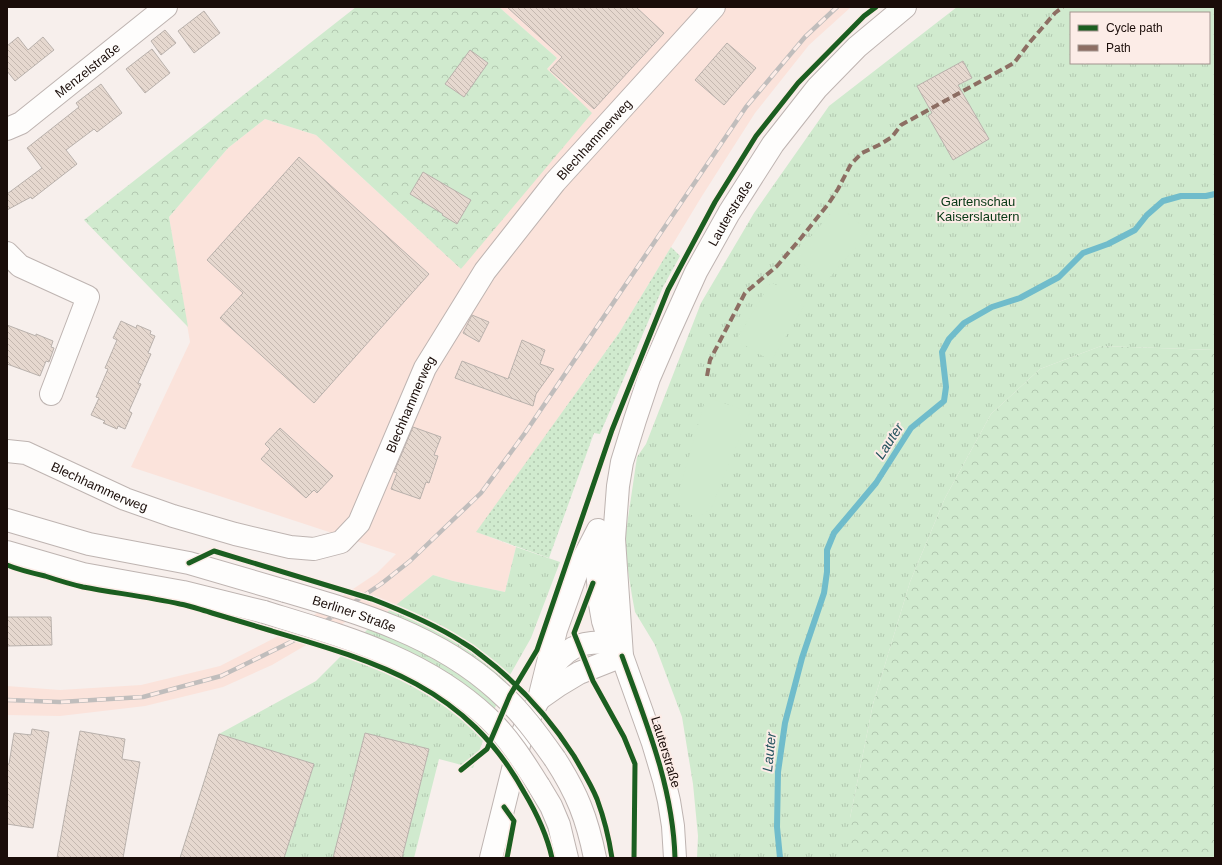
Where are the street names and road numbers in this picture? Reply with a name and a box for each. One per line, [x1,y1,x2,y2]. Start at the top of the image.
street label: Menzelstraße [52,40,123,101]
street label: Blechhammerweg [553,96,634,183]
street label: Lauterstraße [705,177,755,248]
street label: Blechhammerweg [382,353,438,455]
street label: Blechhammerweg [49,458,150,514]
street label: Berliner Straße [311,592,399,635]
street label: Lauterstraße [648,715,684,789]

